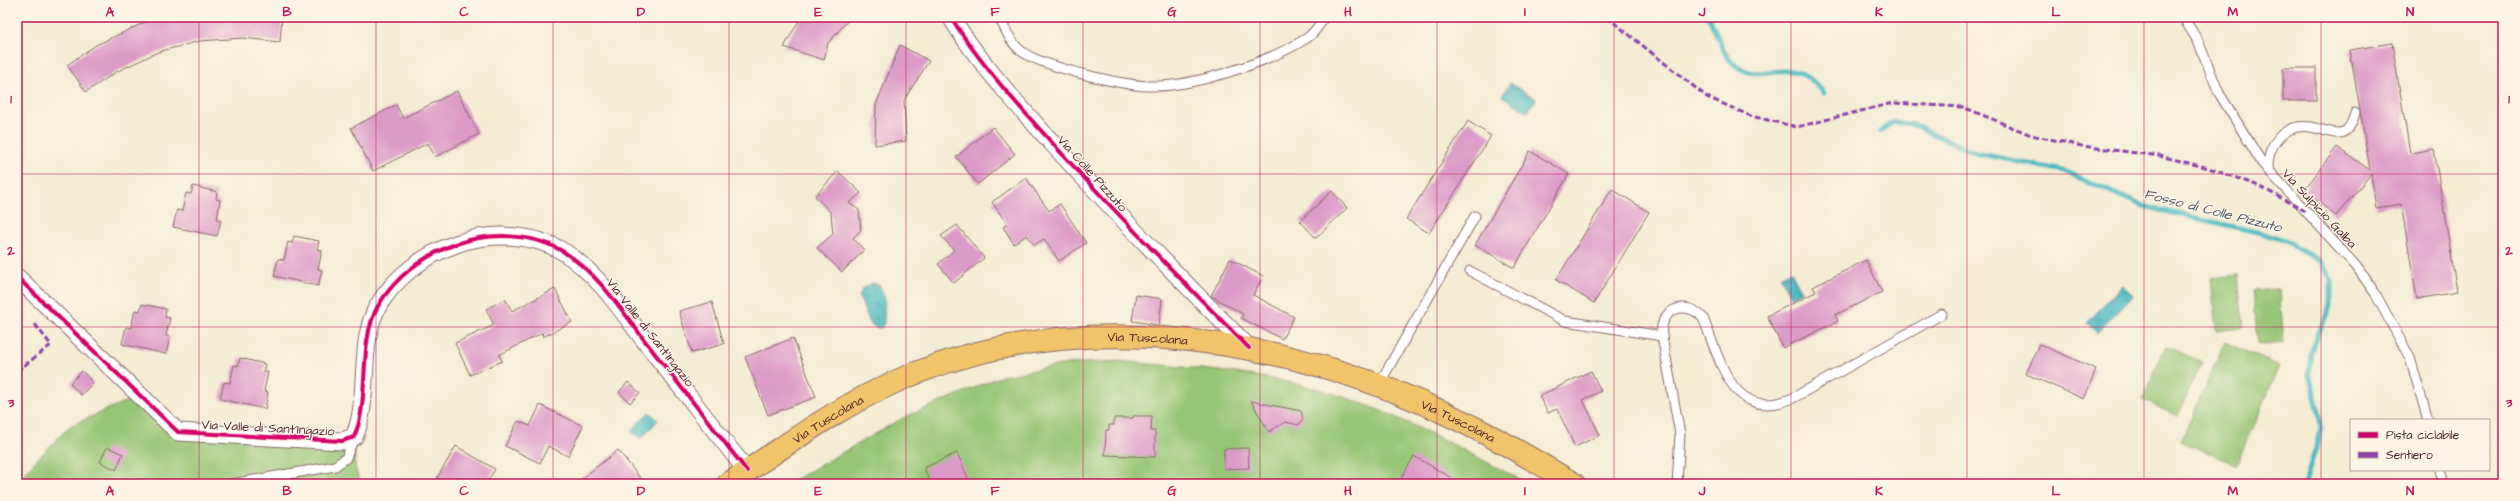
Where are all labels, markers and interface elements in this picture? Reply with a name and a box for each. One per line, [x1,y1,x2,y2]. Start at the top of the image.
text: A [106,3,115,21]
text: B [282,3,292,21]
text: C [459,3,469,21]
text: D [637,3,646,21]
text: E [814,3,822,21]
text: F [990,3,1000,21]
text: G [1167,3,1177,21]
text: H [1344,3,1352,21]
text: I [1524,3,1526,21]
text: J [1698,3,1706,21]
text: K [1875,3,1883,21]
text: L [2051,3,2061,21]
text: M [2228,3,2239,21]
text: N [2406,3,2414,21]
text: 1 [10,90,12,108]
text: 1 [2508,90,2510,108]
street label: Via Colle Pizzuto [1053,132,1132,216]
street label: Via Sulpicio Galba [2278,165,2361,253]
water label: Fosso di Colle Pizzuto [2142,184,2285,238]
text: 2 [6,242,15,260]
text: 2 [2504,242,2513,260]
street label: Via Valle di Sant'Ingazio [601,275,699,392]
street label: Via Tuscolana [1107,328,1189,350]
street label: Via Tuscolana [789,391,867,448]
text: 3 [7,394,15,412]
text: 3 [2505,394,2513,412]
street label: Via Tuscolana [1418,396,1499,447]
street label: Via Valle di Sant'Ingazio [201,416,336,442]
legend [2350,419,2490,471]
text: Pista ciclabile [2386,427,2460,444]
text: Sentiero [2386,447,2433,464]
text: A [106,482,115,500]
text: B [282,482,292,500]
text: C [459,482,469,500]
text: D [637,482,646,500]
text: E [814,482,822,500]
text: F [990,482,1000,500]
text: G [1167,482,1177,500]
text: H [1344,482,1352,500]
text: I [1524,482,1526,500]
text: J [1698,482,1706,500]
text: K [1875,482,1883,500]
text: L [2051,482,2061,500]
text: M [2228,482,2239,500]
text: N [2406,482,2414,500]

